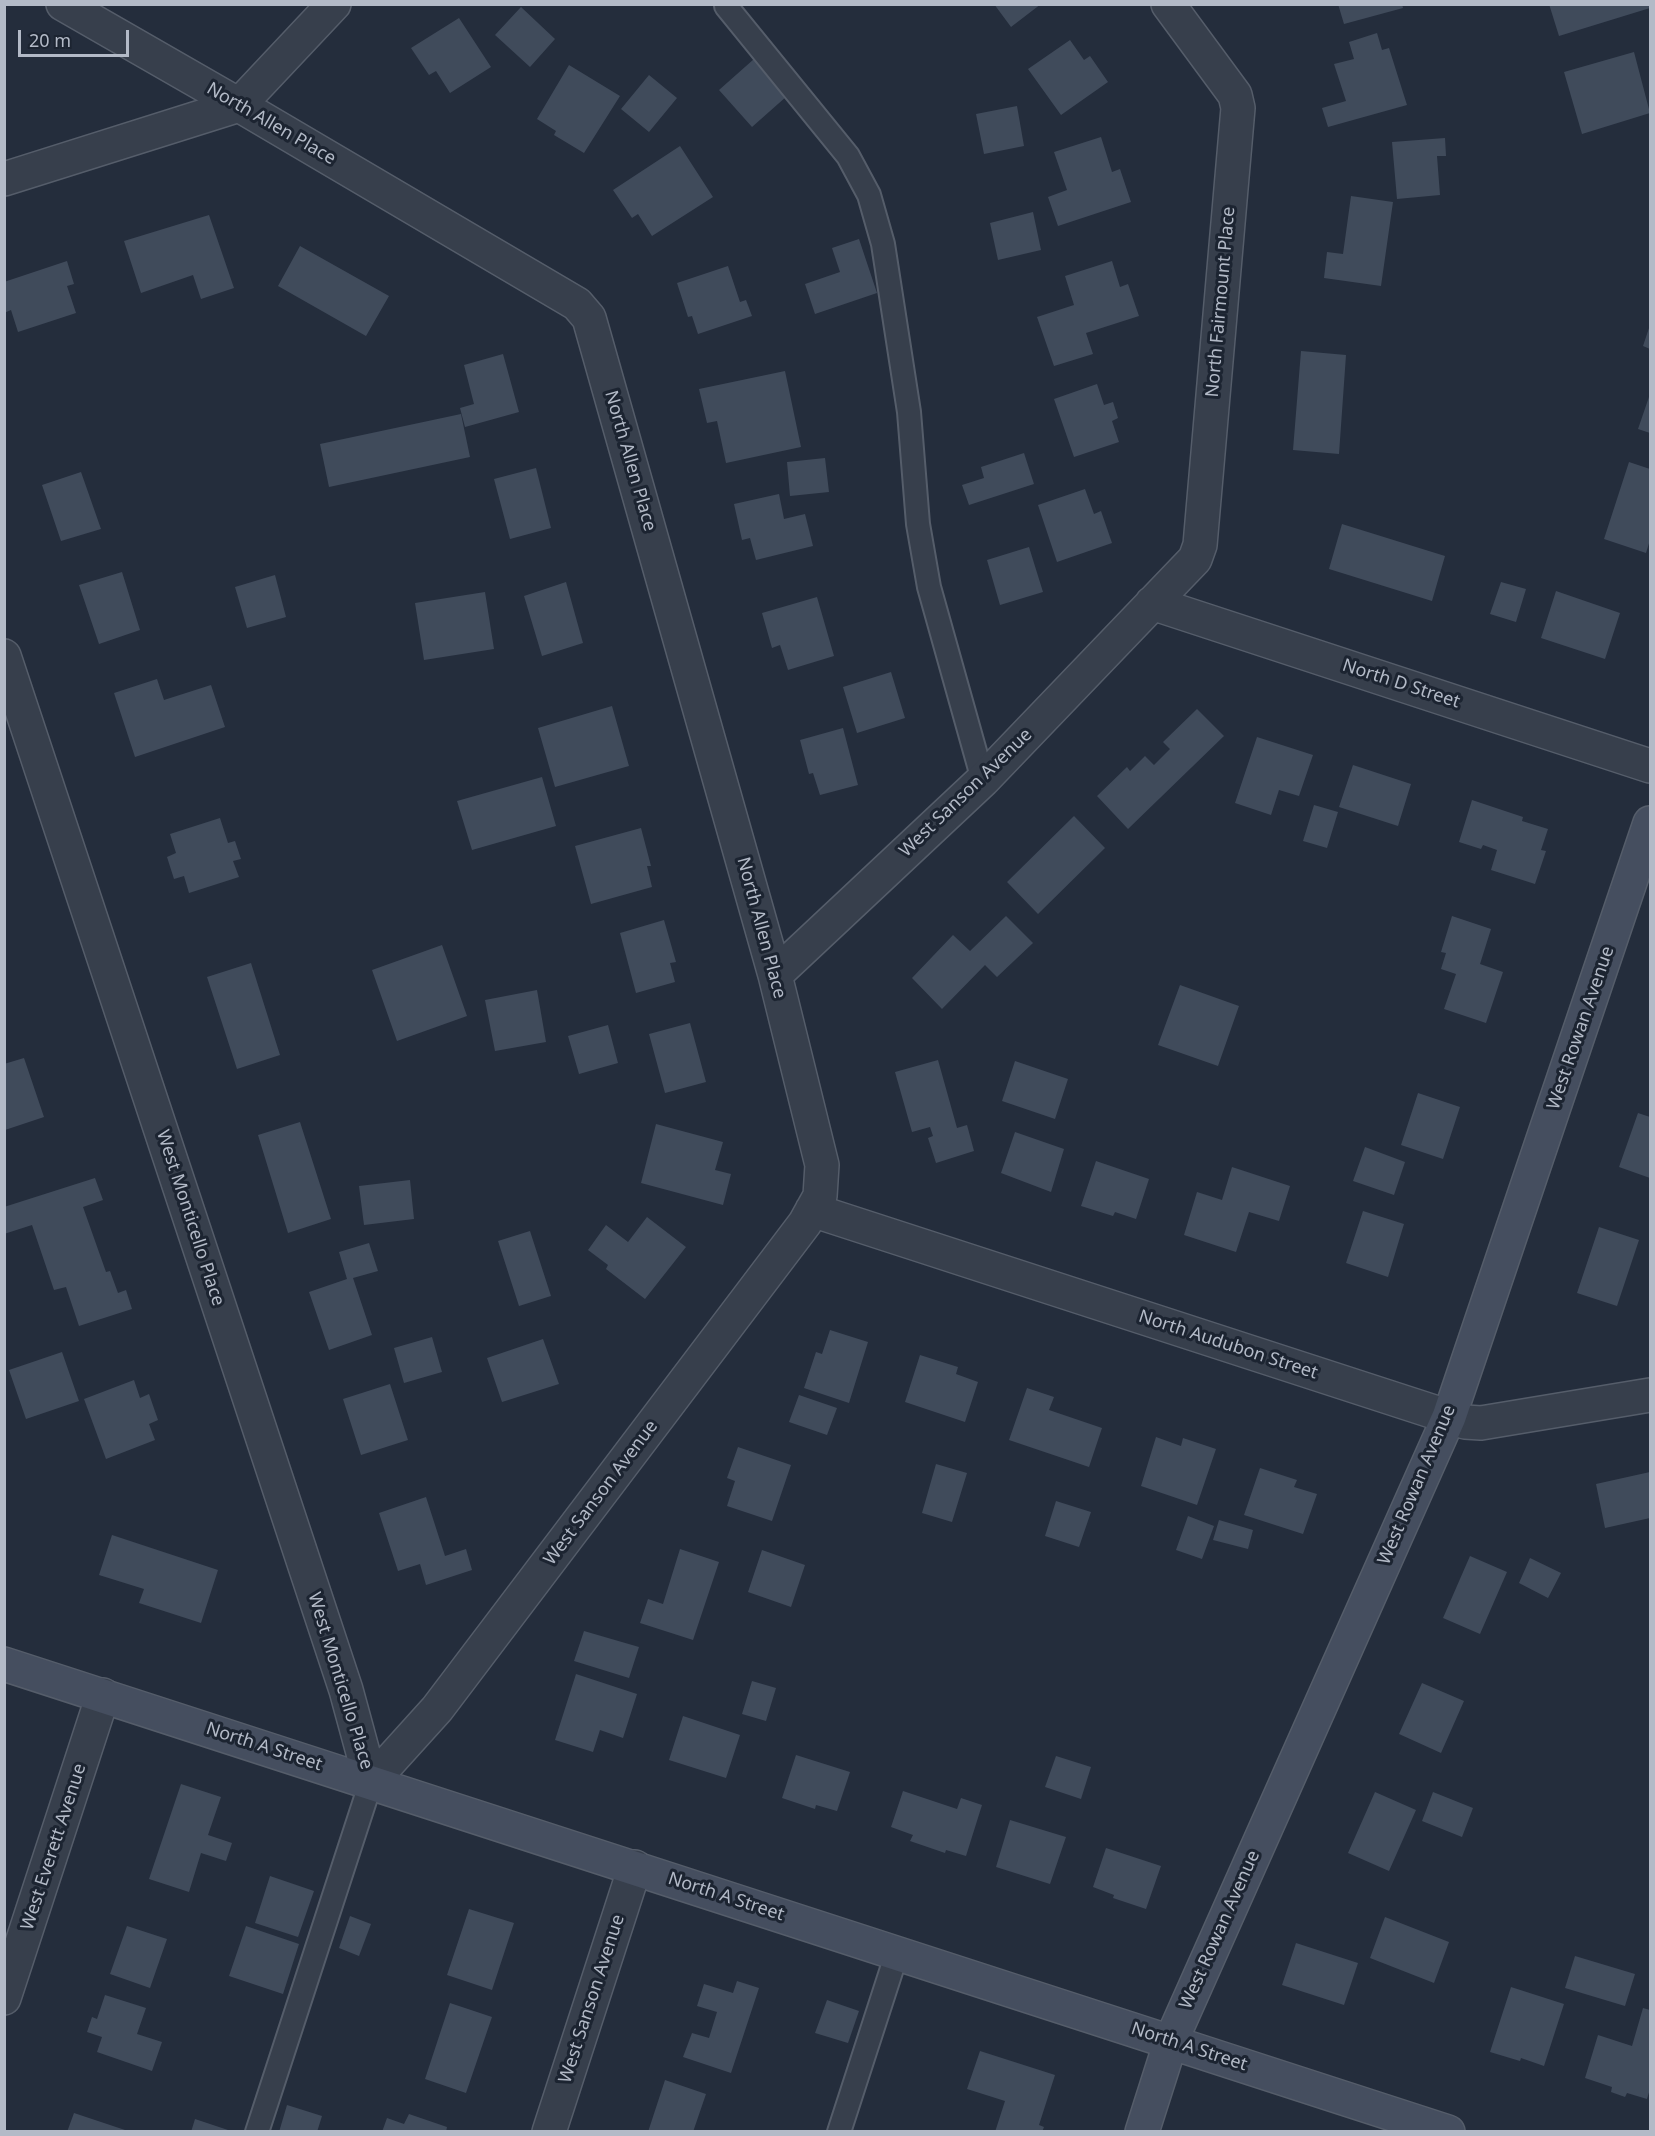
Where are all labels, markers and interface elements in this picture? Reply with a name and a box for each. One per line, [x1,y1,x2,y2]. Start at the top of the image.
scale bar [21,18,132,56]
text: 20 m [29,28,71,52]
street label: North Allen Place [203,78,339,170]
street label: North Fairmount Place [1202,206,1240,398]
street label: North Allen Place [600,388,660,534]
street label: North D Street [1339,655,1463,713]
street label: West Sanson Avenue [895,724,1037,862]
street label: North Allen Place [732,855,790,1001]
street label: West Rowan Avenue [1543,943,1619,1113]
street label: West Monticello Place [151,1127,229,1309]
street label: North Audubon Street [1136,1306,1320,1384]
street label: West Rowan Avenue [1374,1402,1460,1568]
street label: West Sanson Avenue [539,1416,663,1570]
street label: West Monticello Place [303,1590,377,1772]
street label: North A Street [203,1718,325,1776]
street label: West Everett Avenue [17,1761,91,1933]
street label: West Rowan Avenue [1175,1847,1265,2013]
street label: North A Street [665,1868,787,1926]
street label: West Sanson Avenue [555,1912,629,2086]
street label: North A Street [1128,2018,1250,2076]

